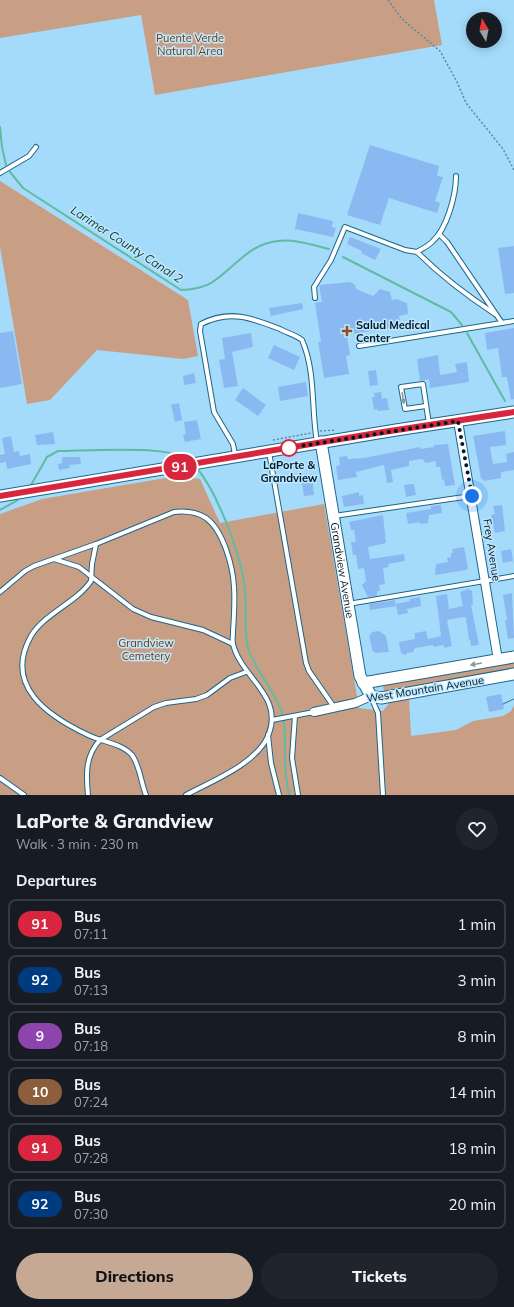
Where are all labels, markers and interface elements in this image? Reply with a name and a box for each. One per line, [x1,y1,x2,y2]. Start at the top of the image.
north arrow [466,12,502,48]
map controls [466,12,502,48]
park label: Puente Verde Natural Area [156,31,224,58]
water label: Larimer County Canal 2 [68,202,186,286]
place label: Salud Medical Center [356,318,430,345]
marker: Salud Medical Center [341,325,353,337]
one-way arrow [400,392,406,404]
marker: LaPorte & Grandview [280,439,298,457]
line badge: 91 [162,454,198,480]
text: 91 [172,458,188,476]
place label: LaPorte & Grandview [260,458,318,485]
your location [462,486,482,506]
street label: Frey Avenue [480,518,504,582]
street label: Grandview Avenue [328,521,357,619]
park label: Grandview Cemetery [118,636,174,663]
one-way arrow [469,661,482,667]
street label: West Mountain Avenue [365,673,485,705]
button: heart [456,808,498,850]
text: LaPorte & Grandview [16,809,213,833]
text: Walk · 3 min · 230 m [16,836,138,852]
text: Departures [16,871,97,890]
text: Bus [74,907,101,926]
text: 91 [32,915,48,933]
text: 1 min [458,915,496,934]
text: 07:11 [74,926,108,942]
text: Bus [74,963,101,982]
text: 92 [32,971,48,989]
text: 3 min [458,971,496,990]
text: 07:13 [74,982,108,998]
text: Bus [74,1019,101,1038]
text: 9 [36,1027,44,1045]
text: 8 min [458,1027,496,1046]
text: 07:18 [74,1038,108,1054]
text: Bus [74,1075,101,1094]
text: 10 [32,1083,48,1101]
text: 14 min [449,1083,496,1102]
text: 07:24 [74,1094,108,1110]
text: Bus [74,1131,101,1150]
text: 91 [32,1139,48,1157]
text: 18 min [449,1139,496,1158]
text: 07:28 [74,1150,108,1166]
text: Bus [74,1187,101,1206]
text: 92 [32,1195,48,1213]
text: 20 min [449,1195,496,1214]
text: 07:30 [74,1206,108,1222]
button: Directions [16,1253,253,1299]
button: Tickets [261,1253,498,1299]

